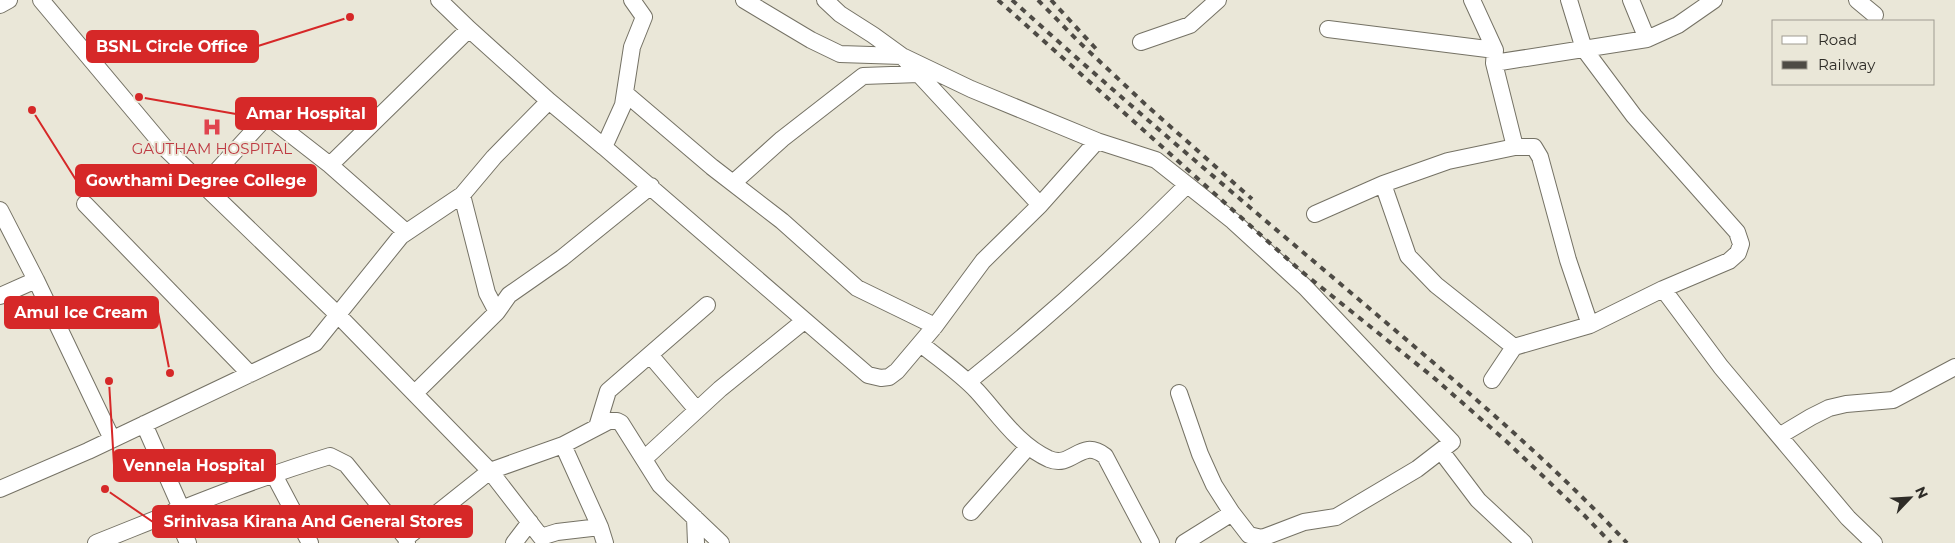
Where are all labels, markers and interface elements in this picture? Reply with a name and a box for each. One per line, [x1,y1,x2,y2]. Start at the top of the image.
legend [1772,20,1935,85]
text: Road [1818,30,1857,49]
callout: BSNL Circle Office [87,31,258,62]
text: BSNL Circle Office [96,37,248,56]
text: Railway [1818,55,1876,74]
callout: Amar Hospital [236,98,376,129]
text: Amar Hospital [245,104,366,123]
hospital icon: GAUTHAM HOSPITAL [201,116,223,138]
place label: GAUTHAM HOSPITAL [132,139,292,158]
callout: Gowthami Degree College [76,165,316,196]
text: Gowthami Degree College [86,171,306,190]
callout: Amul Ice Cream [5,297,158,328]
text: Amul Ice Cream [13,303,148,322]
callout: Vennela Hospital [114,450,275,481]
text: Vennela Hospital [122,456,265,475]
north arrow [1885,473,1935,523]
text: N [1911,484,1932,501]
callout: Srinivasa Kirana And General Stores [153,506,472,537]
text: Srinivasa Kirana And General Stores [164,512,463,531]

